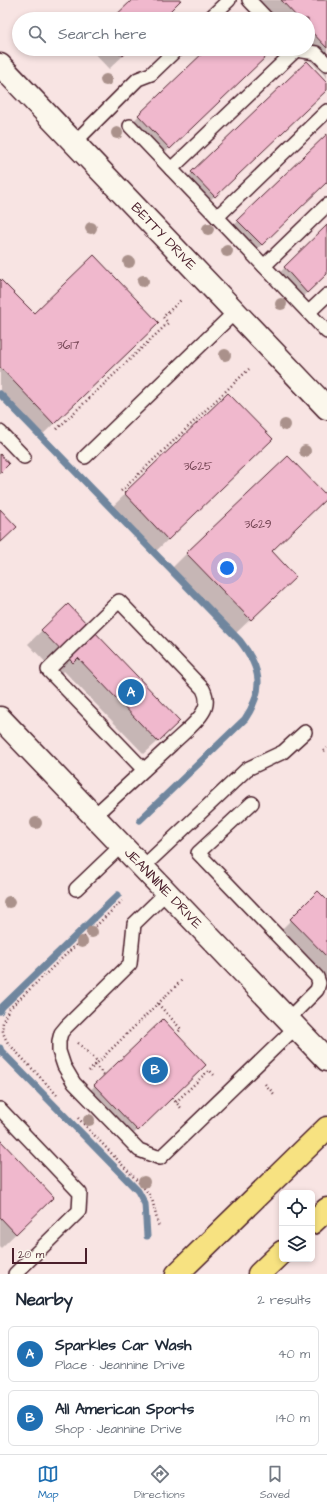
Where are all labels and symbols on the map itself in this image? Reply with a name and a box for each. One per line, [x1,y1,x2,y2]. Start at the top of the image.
street label: BETTY DRIVE [126,198,201,275]
house number: 3617 [57,337,80,354]
house number: 3625 [184,458,213,475]
house number: 3629 [244,516,272,533]
your location [217,558,237,578]
pin: A [118,677,144,707]
street label: JEANNINE DRIVE [119,844,207,934]
pin: B [142,1055,168,1085]
scale bar [12,1246,87,1265]

